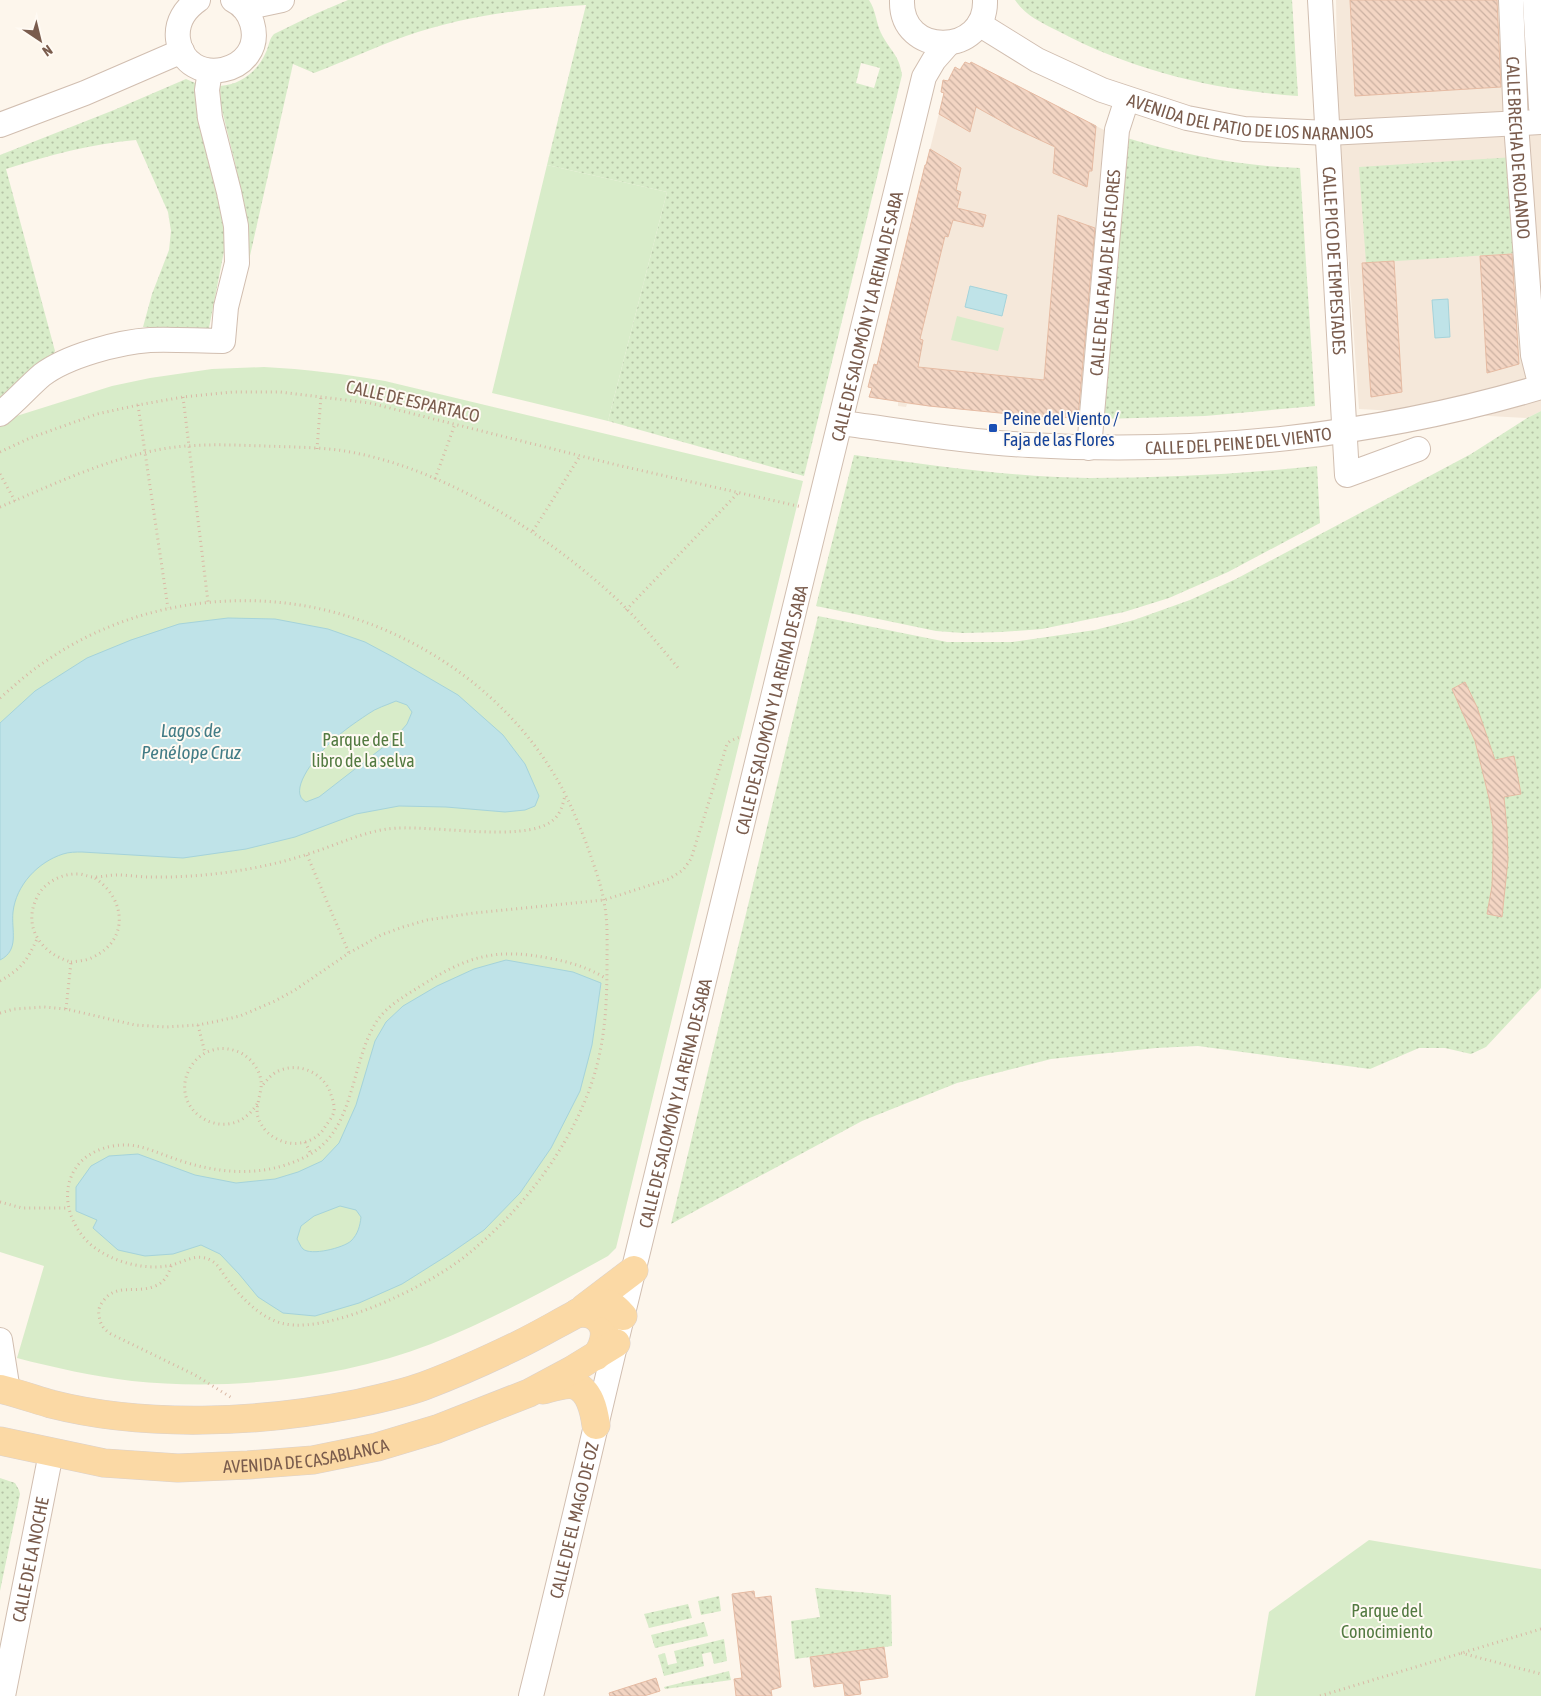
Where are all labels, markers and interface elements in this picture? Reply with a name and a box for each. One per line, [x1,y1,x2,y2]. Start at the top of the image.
north arrow [15,15,65,65]
text: N [39,42,55,60]
street label: CALLE BRECHA DE ROLANDO [1503,56,1535,240]
street label: AVENIDA DEL PATIO DE LOS NARANJOS [1125,89,1374,144]
street label: CALLE PICO DE TEMPESTADES [1319,166,1351,356]
street label: CALLE DE LA FAJA DE LAS FLORES [1085,168,1124,377]
street label: CALLE DE SALOMÓN Y LA REINA DE SABA [826,189,907,443]
street label: CALLE DE ESPARTACO [344,375,482,427]
place label: Peine del Viento / Faja de las Flores [1003,408,1119,450]
marker: Peine del Viento / Faja de las Flores [987,422,999,434]
street label: CALLE DEL PEINE DEL VIENTO [1145,422,1333,458]
street label: CALLE DE SALOMÓN Y LA REINA DE SABA [730,583,812,837]
water label: Lagos de Penélope Cruz [141,719,241,763]
park label: Parque de El libro de la selva [311,729,415,771]
street label: CALLE DE SALOMÓN Y LA REINA DE SABA [634,976,715,1230]
street label: AVENIDA DE CASABLANCA [223,1434,391,1477]
street label: CALLE DE EL MAGO DE OZ [545,1440,602,1601]
street label: CALLE DE LA NOCHE [7,1495,53,1624]
park label: Parque del Conocimiento [1341,1600,1433,1642]

